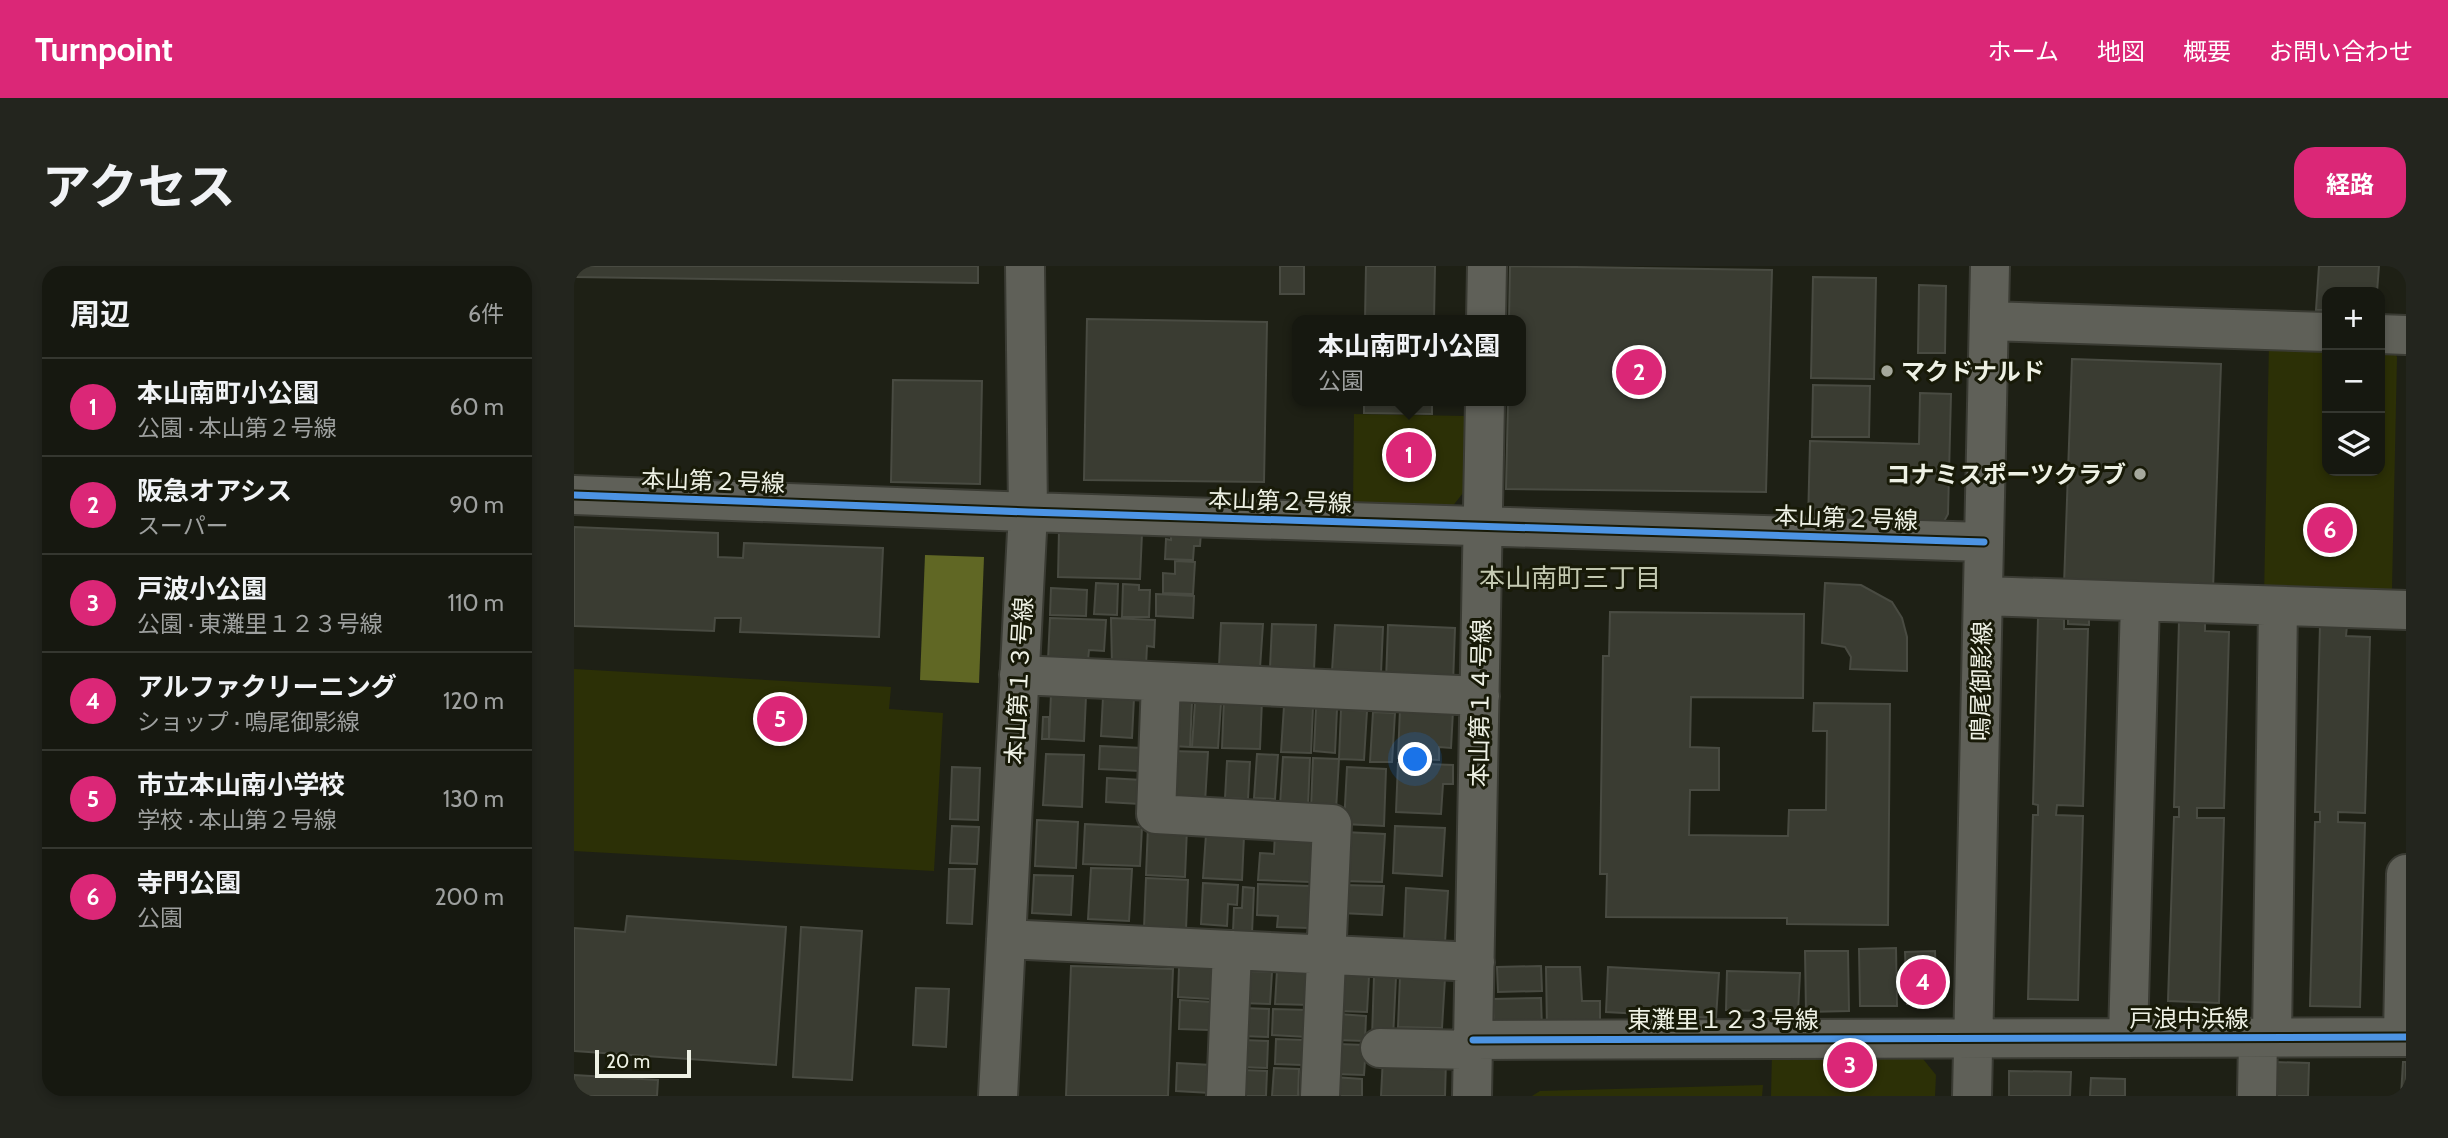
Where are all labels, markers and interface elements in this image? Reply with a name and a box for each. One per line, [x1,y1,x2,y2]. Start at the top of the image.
text: Turnpoint [35,29,173,69]
text: ホーム [1988,37,2059,66]
text: 地図 [2097,37,2145,66]
text: 概要 [2183,37,2231,66]
text: お問い合わせ [2269,37,2413,66]
button: 経路 [2294,147,2406,218]
text: アクセス [42,157,236,216]
map controls [2322,287,2385,476]
button: + [2322,287,2385,350]
text: 周辺 [70,296,130,333]
text: 6件 [468,300,504,328]
popup [1292,315,1526,406]
text: 本山南町小公園 [1318,330,1500,362]
pin: 2 [1616,346,1662,398]
button: − [2322,350,2385,413]
place label: マクドナルド [1901,357,2045,386]
marker: マクドナルド [1879,363,1895,379]
text: 公園 [1318,367,1364,395]
text: 本山南町小公園 [137,377,319,409]
text: 1 [89,393,97,421]
text: 60 m [450,393,504,421]
button: layers [2322,413,2385,476]
text: 公園 · 本山第２号線 [137,414,337,442]
pin: 1 [1386,429,1432,481]
place label: コナミスポーツクラブ [1886,460,2126,489]
street label: 本山第２号線 [641,464,785,498]
marker: コナミスポーツクラブ [2132,466,2148,482]
text: 阪急オアシス [137,475,292,507]
street label: 本山第２号線 [1208,484,1352,518]
text: 2 [87,491,99,519]
text: 90 m [450,491,504,519]
street label: 本山第２号線 [1774,501,1918,535]
pin: 6 [2307,504,2353,556]
text: スーパー [137,512,229,540]
district label: 本山南町三丁目 [1479,562,1661,594]
text: 戸波小公園 [137,573,267,605]
text: 3 [87,589,99,617]
text: 110 m [448,589,504,617]
street label: 本山第１３号線 [1000,596,1038,766]
text: 公園 · 東灘里１２３号線 [137,610,383,638]
street label: 本山第１４号線 [1464,619,1496,787]
street label: 鳴尾御影線 [1965,621,1997,741]
text: アルファクリーニング [137,671,397,703]
text: 4 [86,687,100,715]
text: 120 m [443,687,504,715]
pin: 5 [757,693,803,745]
text: ショップ · 鳴尾御影線 [137,708,360,736]
your location [1398,742,1432,776]
text: 市立本山南小学校 [137,769,345,801]
text: 5 [87,785,99,813]
text: 130 m [443,785,504,813]
text: 学校 · 本山第２号線 [137,806,337,834]
text: 寺門公園 [137,867,241,899]
text: 6 [87,883,99,911]
text: 200 m [434,883,504,911]
text: 公園 [137,904,183,932]
pin: 4 [1900,956,1946,1008]
street label: 戸浪中浜線 [2129,1004,2249,1033]
street label: 東灘里１２３号線 [1627,1005,1819,1034]
pin: 3 [1827,1039,1873,1091]
scale bar [595,1047,691,1079]
text: 20 m [606,1050,650,1073]

